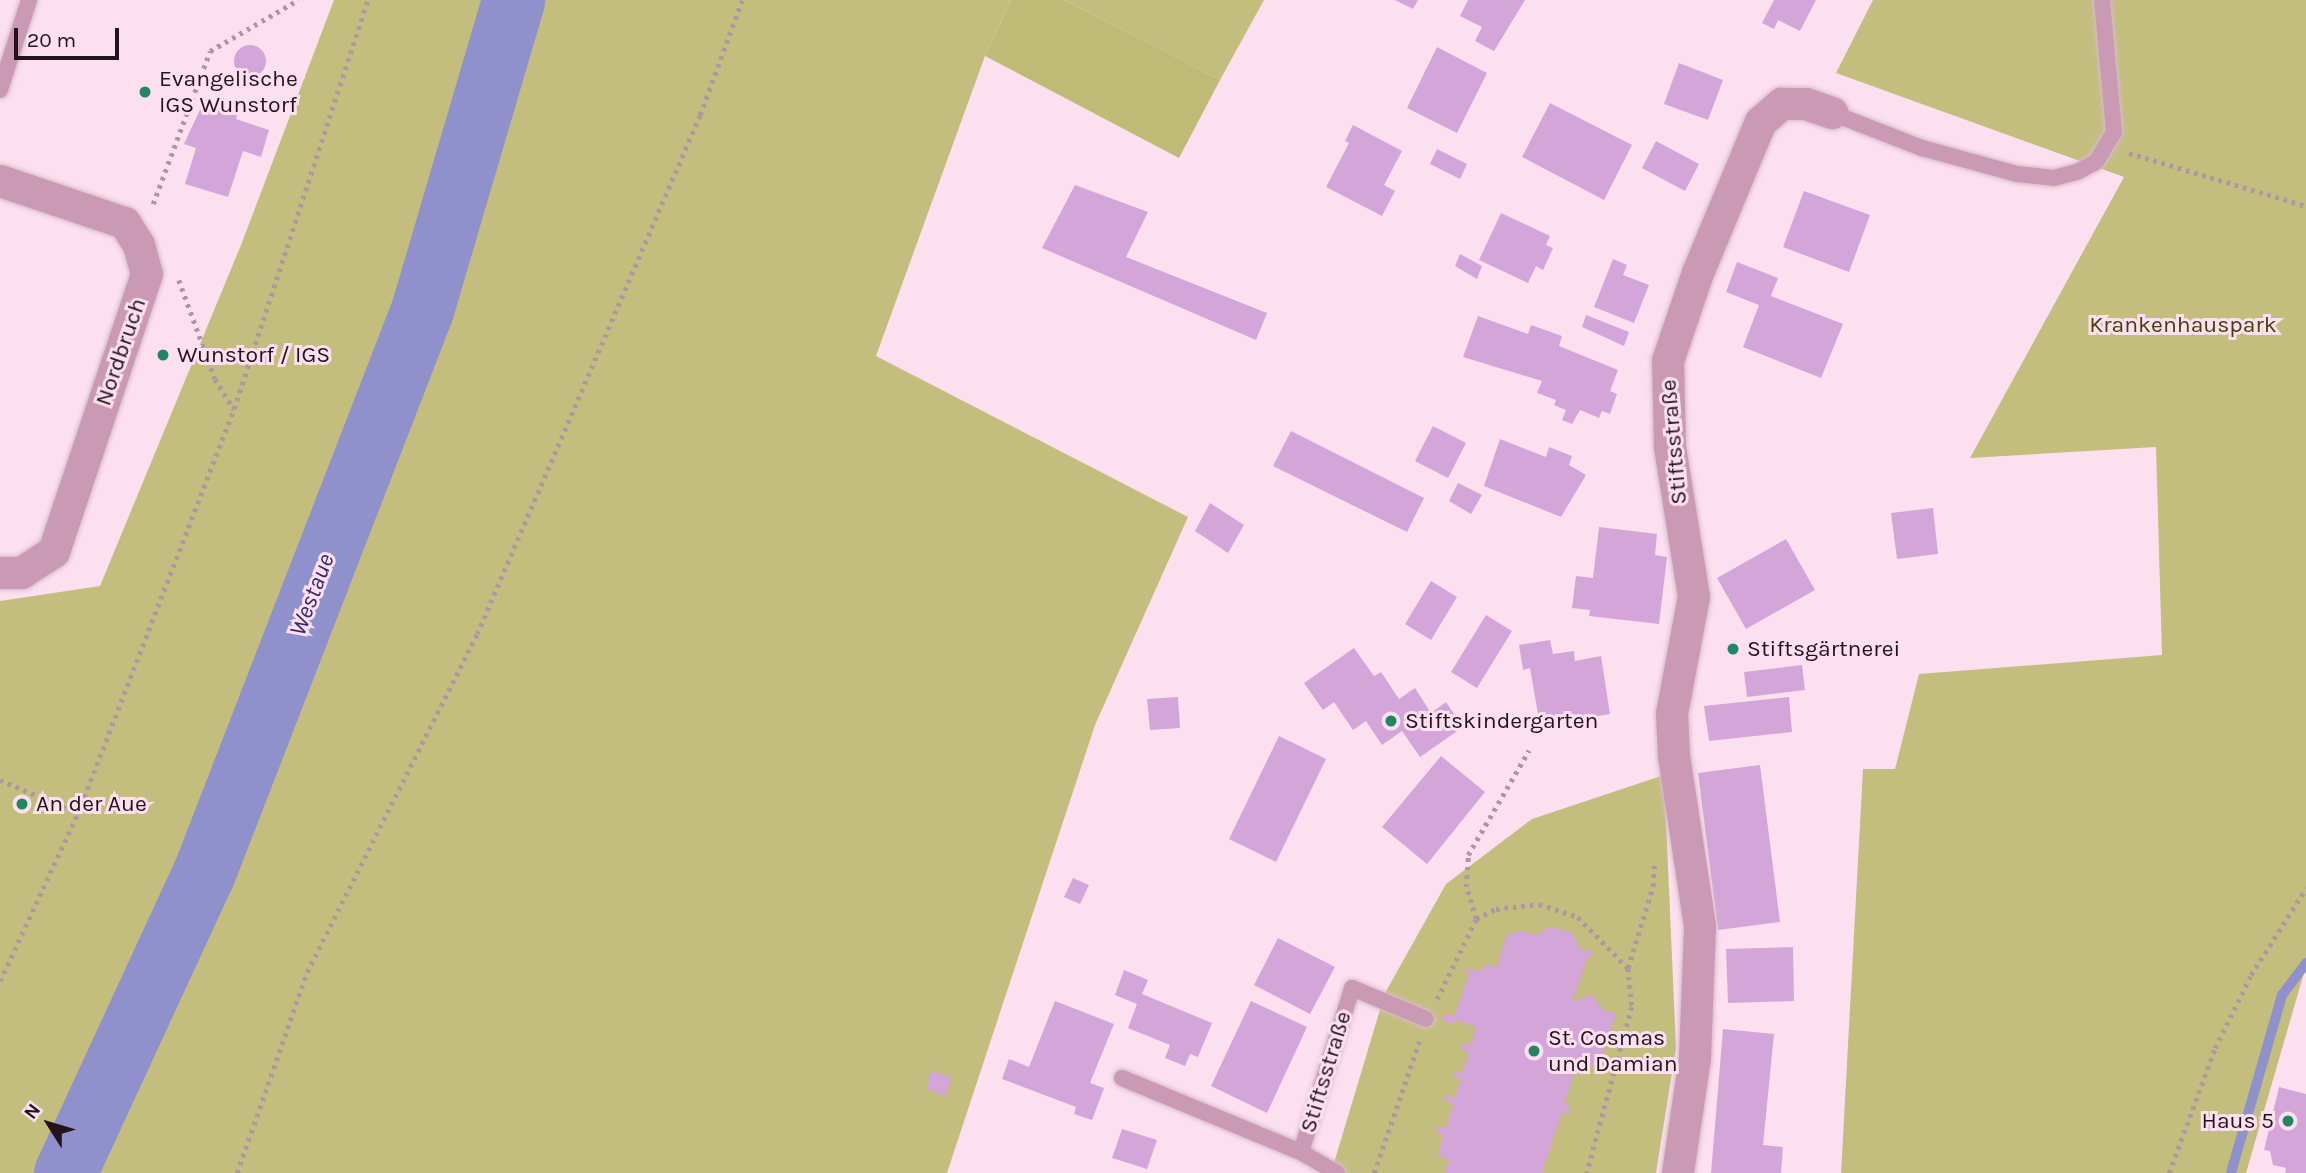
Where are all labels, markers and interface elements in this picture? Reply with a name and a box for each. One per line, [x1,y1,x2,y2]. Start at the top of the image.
scale bar [18,14,122,58]
text: 20 m [27,28,76,52]
place label: Evangelische IGS Wunstorf [159,65,298,119]
marker: Evangelische IGS Wunstorf [137,84,153,100]
street label: Nordbruch [90,295,152,409]
park label: Krankenhauspark [2089,311,2277,339]
place label: Wunstorf / IGS [177,341,330,369]
marker: Wunstorf / IGS [155,347,171,363]
street label: Stiftsstraße [1655,378,1693,506]
water label: Westaue [283,550,341,640]
place label: Stiftsgärtnerei [1747,635,1900,663]
marker: Stiftsgärtnerei [1725,641,1741,657]
place label: Stiftskindergarten [1405,707,1598,735]
marker: Stiftskindergarten [1383,713,1399,729]
place label: An der Aue [36,790,147,818]
marker: An der Aue [14,796,30,812]
street label: Stiftsstraße [1294,1008,1358,1136]
place label: St. Cosmas und Damian [1548,1024,1678,1078]
marker: St. Cosmas und Damian [1526,1043,1542,1059]
north arrow [14,1089,84,1159]
text: N [19,1099,45,1123]
place label: Haus 5 [2202,1107,2274,1135]
marker: Haus 5 [2280,1113,2296,1129]

